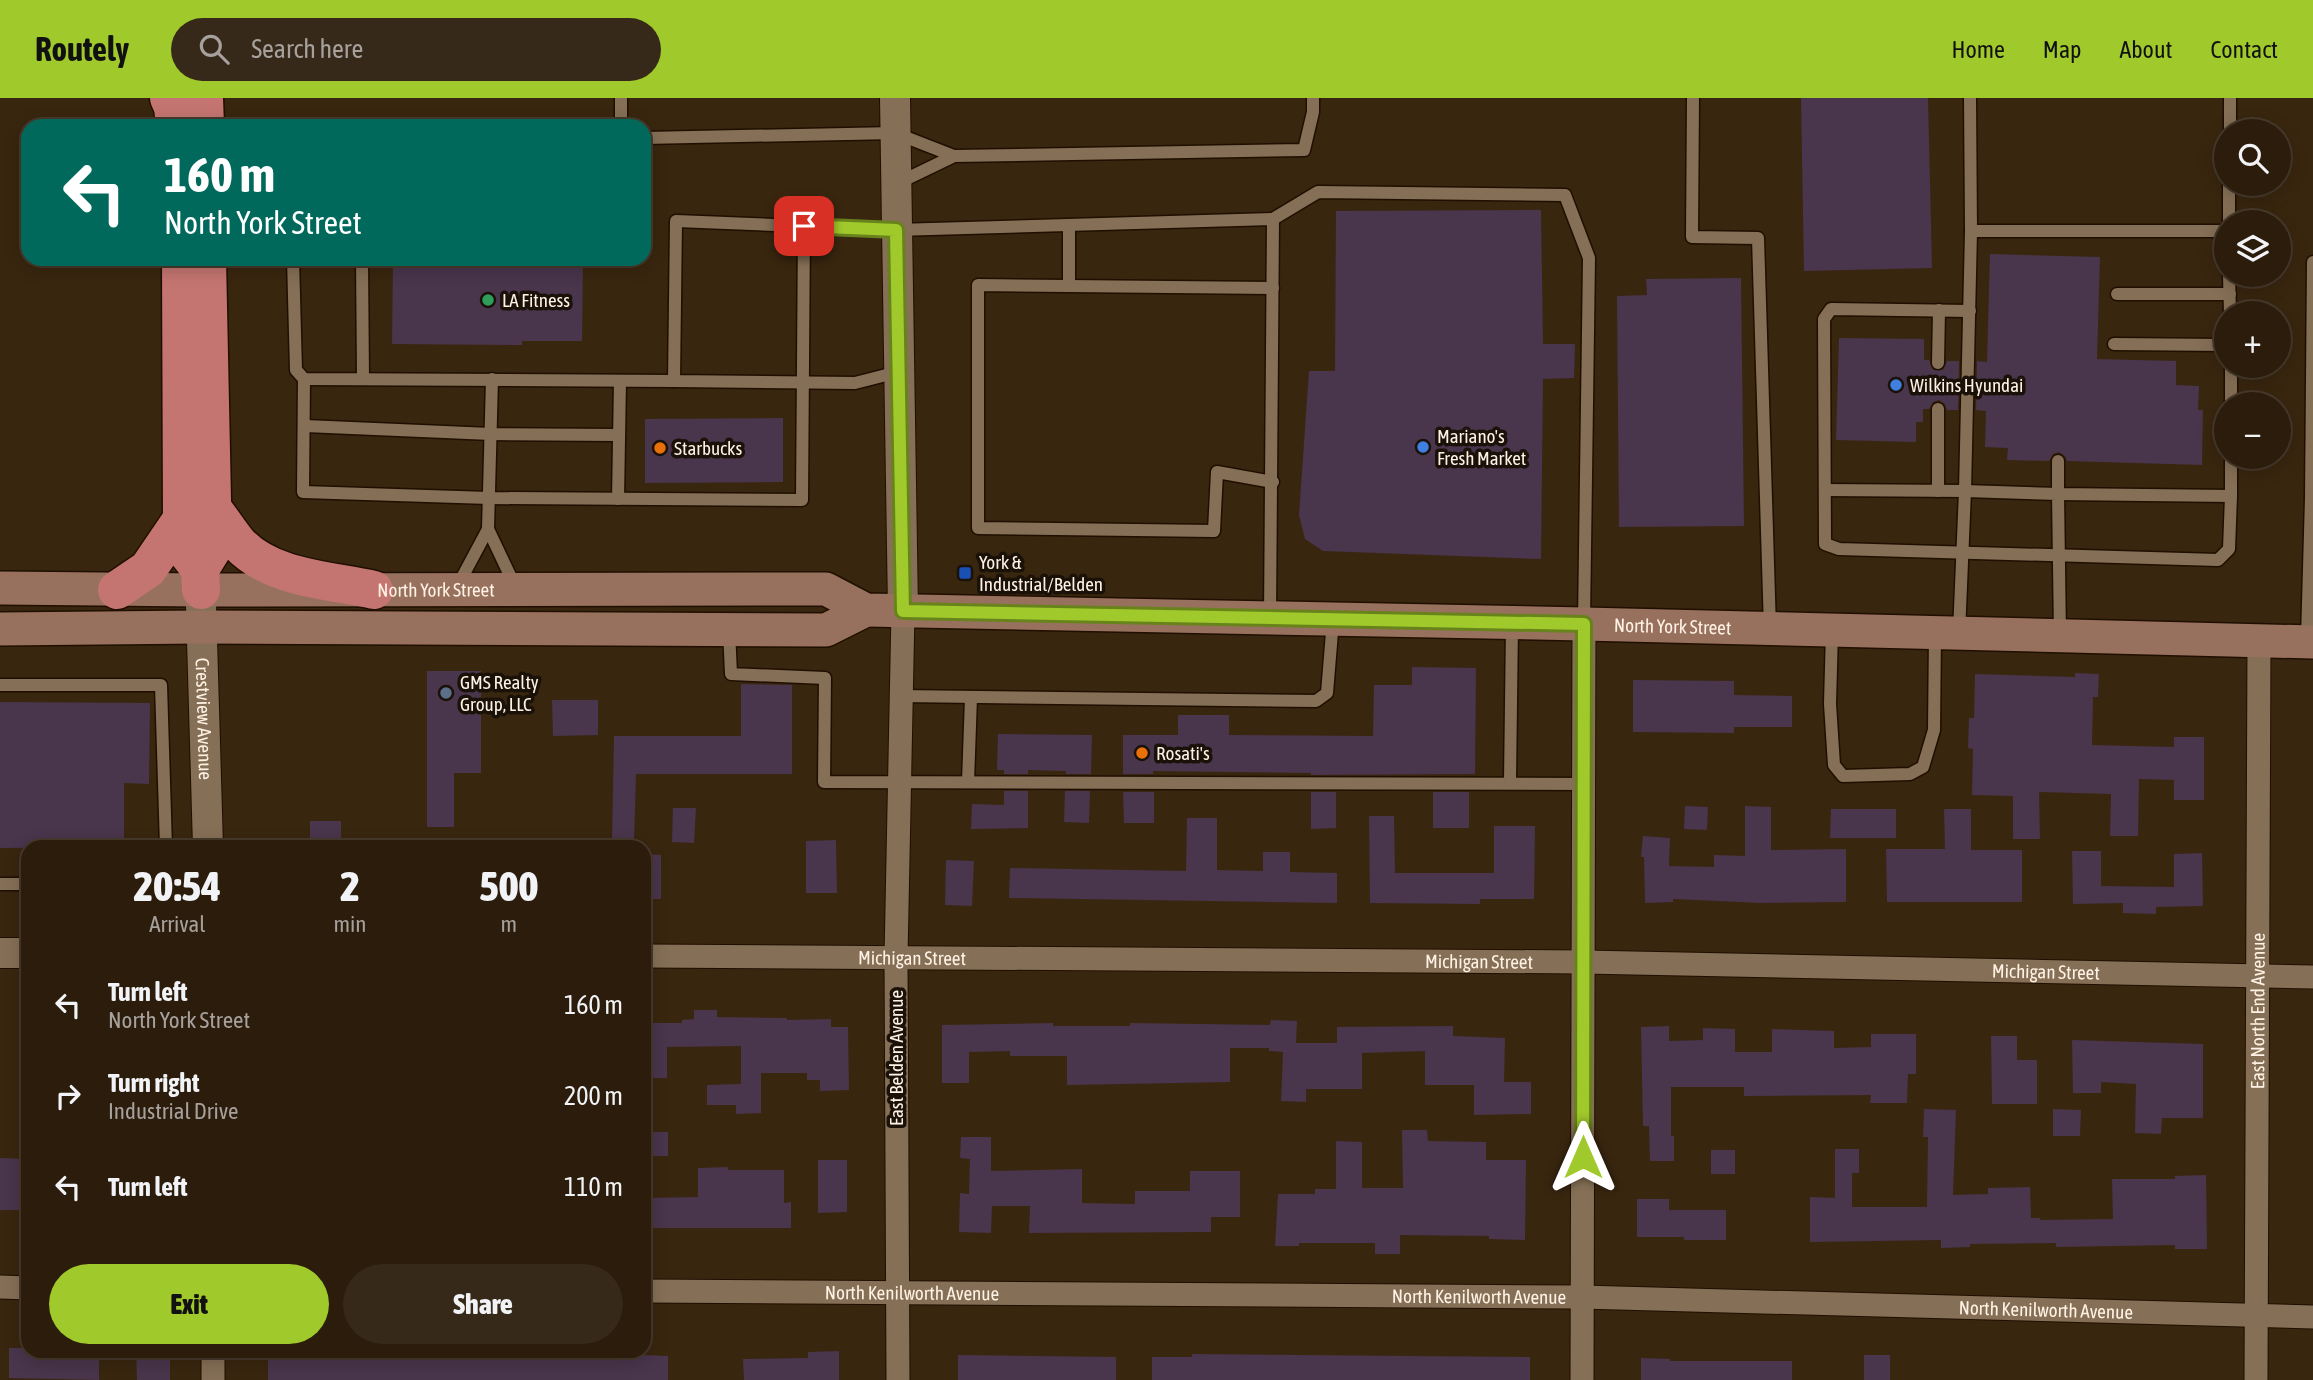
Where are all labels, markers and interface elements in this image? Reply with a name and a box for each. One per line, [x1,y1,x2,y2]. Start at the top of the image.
search box [171,18,661,81]
text: Routely [35,30,129,68]
icon: search [195,30,233,68]
text: Search here [251,34,363,64]
text: Home [1951,36,2005,63]
text: Map [2043,36,2081,63]
text: About [2119,36,2172,63]
text: Contact [2210,36,2278,63]
map controls [2214,119,2291,469]
button: search [2214,119,2291,196]
text: 160 m [164,146,275,202]
icon: left [49,147,140,238]
pin [774,196,834,256]
text: North York Street [164,204,362,241]
icon: arrive [785,207,823,245]
button: layers [2214,210,2291,287]
place label: LA Fitness [502,289,570,311]
marker: LA Fitness [480,292,496,308]
button: + [2214,301,2291,378]
place label: Wilkins Hyundai [1910,374,2023,396]
marker: Wilkins Hyundai [1888,377,1904,393]
button: − [2214,392,2291,469]
place label: Mariano's Fresh Market [1437,425,1526,469]
place label: Starbucks [674,437,742,459]
marker: Mariano's Fresh Market [1415,439,1431,455]
marker: Starbucks [652,440,668,456]
place label: York & Industrial/Belden [979,551,1103,595]
marker: York & Industrial/Belden [957,565,973,581]
street label: North York Street [377,579,495,601]
street label: North York Street [1614,614,1732,639]
street label: Crestview Avenue [192,658,217,780]
place label: GMS Realty Group, LLC [460,671,539,715]
marker: GMS Realty Group, LLC [438,685,454,701]
place label: Rosati's [1156,742,1210,764]
marker: Rosati's [1134,745,1150,761]
text: 20:54 [134,862,221,910]
text: 2 [340,862,360,910]
text: 500 [479,862,538,910]
text: Arrival [149,911,205,937]
text: min [334,911,367,937]
text: m [500,911,517,937]
street label: East North End Avenue [2246,933,2269,1089]
street label: Michigan Street [858,946,966,969]
street label: Michigan Street [1425,950,1533,973]
street label: Michigan Street [1992,959,2100,984]
text: Turn left [108,977,188,1007]
icon: left [49,986,87,1024]
text: 160 m [564,990,623,1020]
street label: East Belden Avenue [885,990,907,1126]
text: North York Street [108,1007,250,1033]
text: Turn right [108,1068,199,1098]
icon: right [49,1077,87,1115]
text: 200 m [564,1081,623,1111]
text: Industrial Drive [108,1098,238,1124]
position arrow [1546,1120,1620,1194]
icon: left [49,1168,87,1206]
text: Turn left [108,1172,188,1202]
text: 110 m [564,1172,623,1202]
button: Exit [49,1264,329,1344]
button: Share [343,1264,623,1344]
street label: North Kenilworth Avenue [825,1281,999,1304]
street label: North Kenilworth Avenue [1392,1285,1566,1308]
street label: North Kenilworth Avenue [1958,1296,2133,1323]

